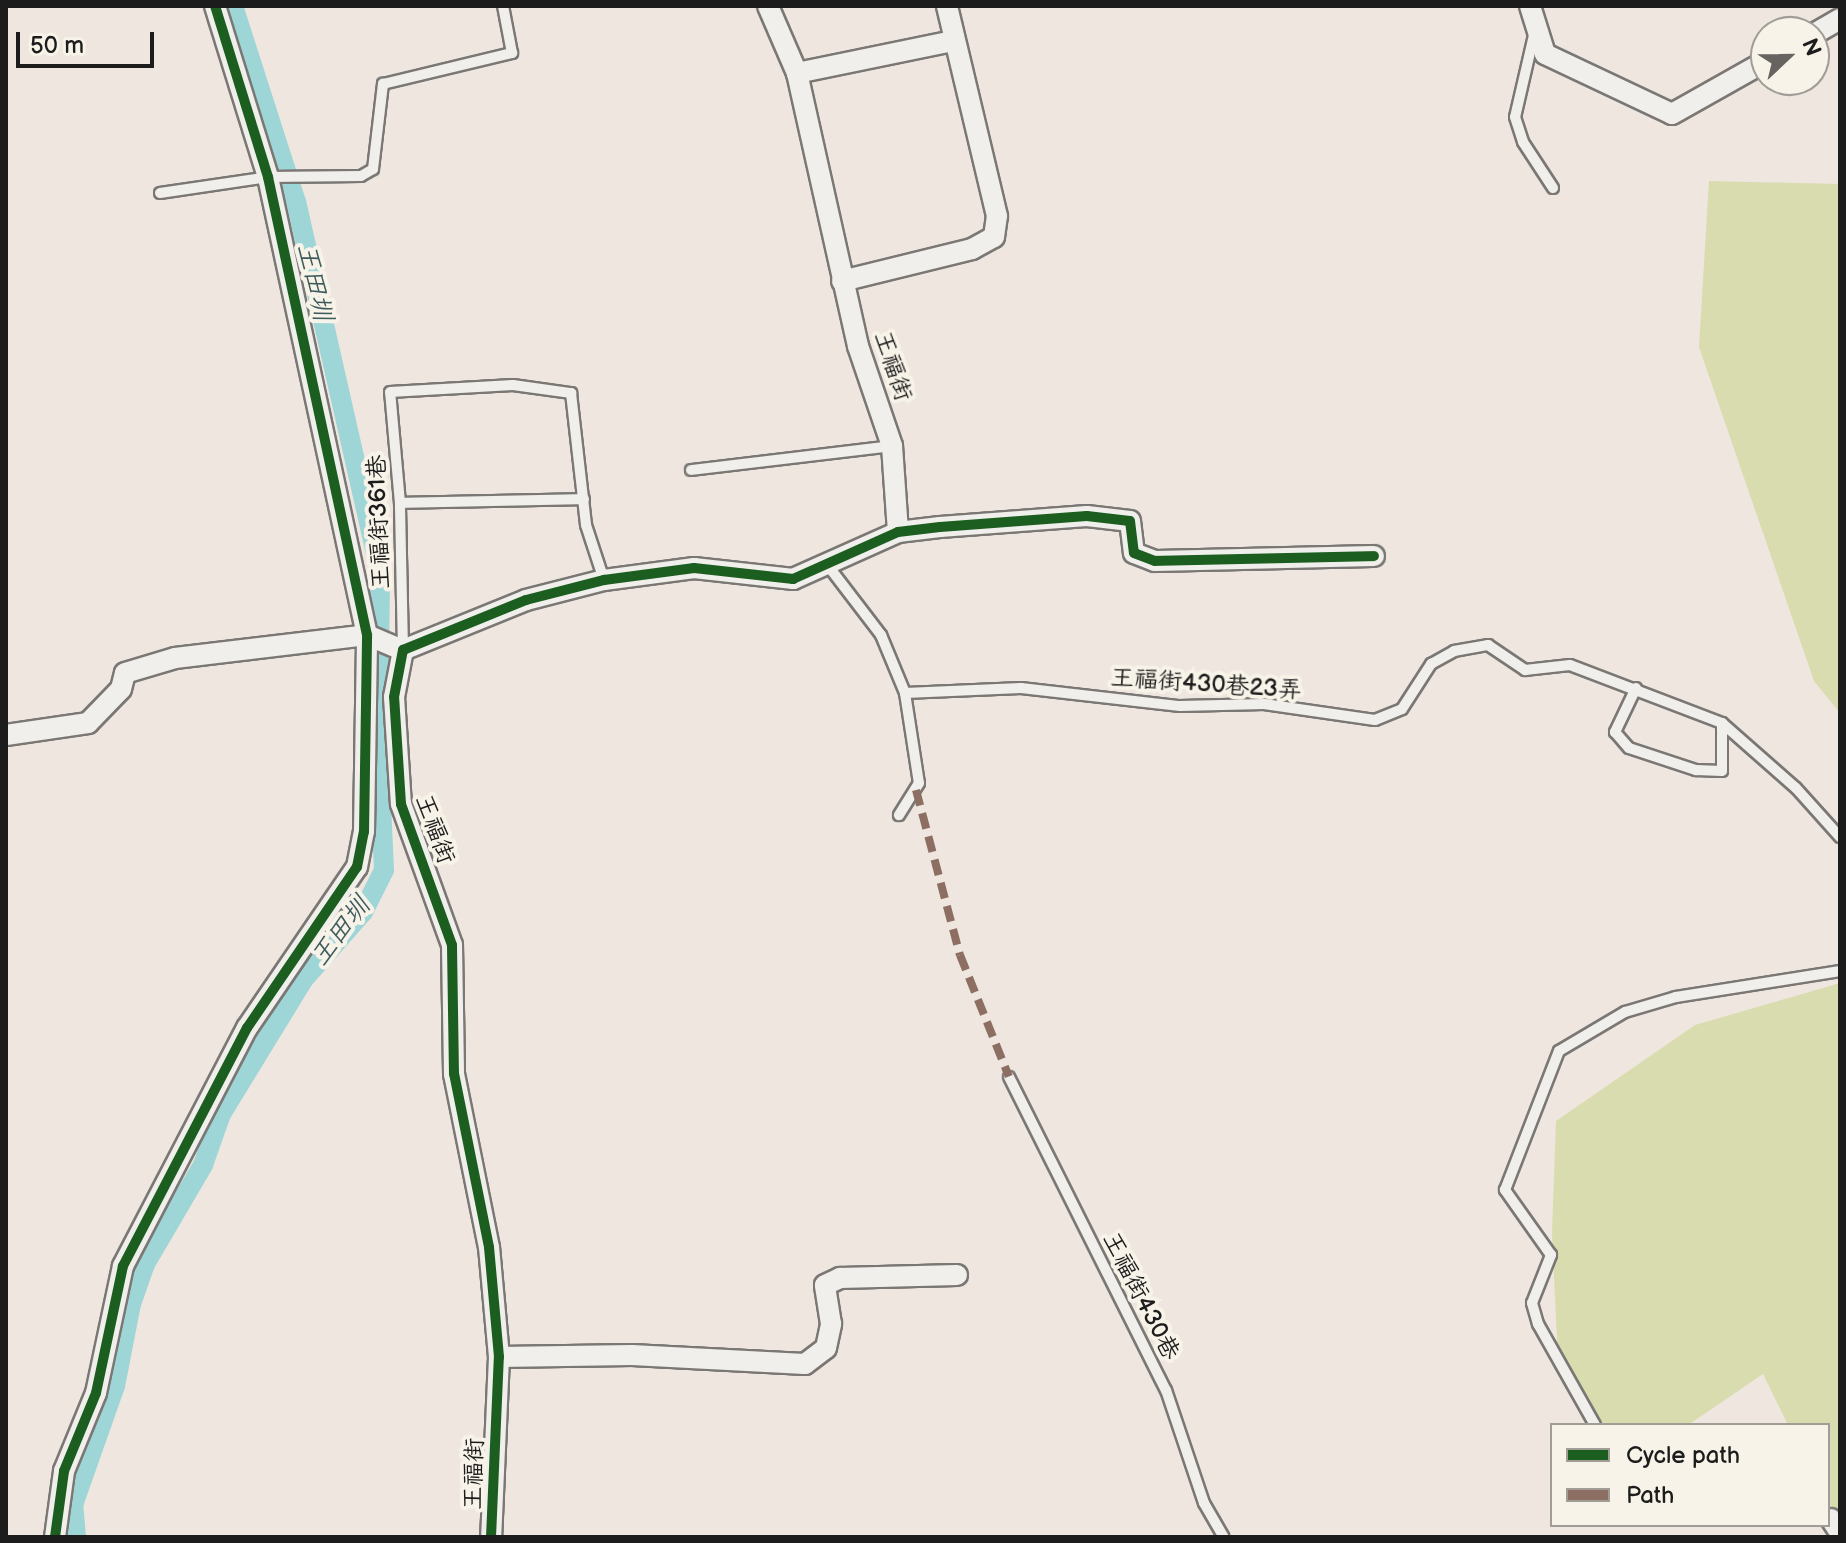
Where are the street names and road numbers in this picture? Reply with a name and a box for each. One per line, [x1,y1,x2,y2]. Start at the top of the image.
street label: 王福街 [868,327,918,405]
street label: 王福街361巷 [362,454,396,590]
street label: 王福街430巷23弄 [1109,663,1303,705]
street label: 王福街 [409,790,461,868]
street label: 王福街430巷 [1097,1227,1185,1365]
street label: 王福街 [458,1438,490,1510]

